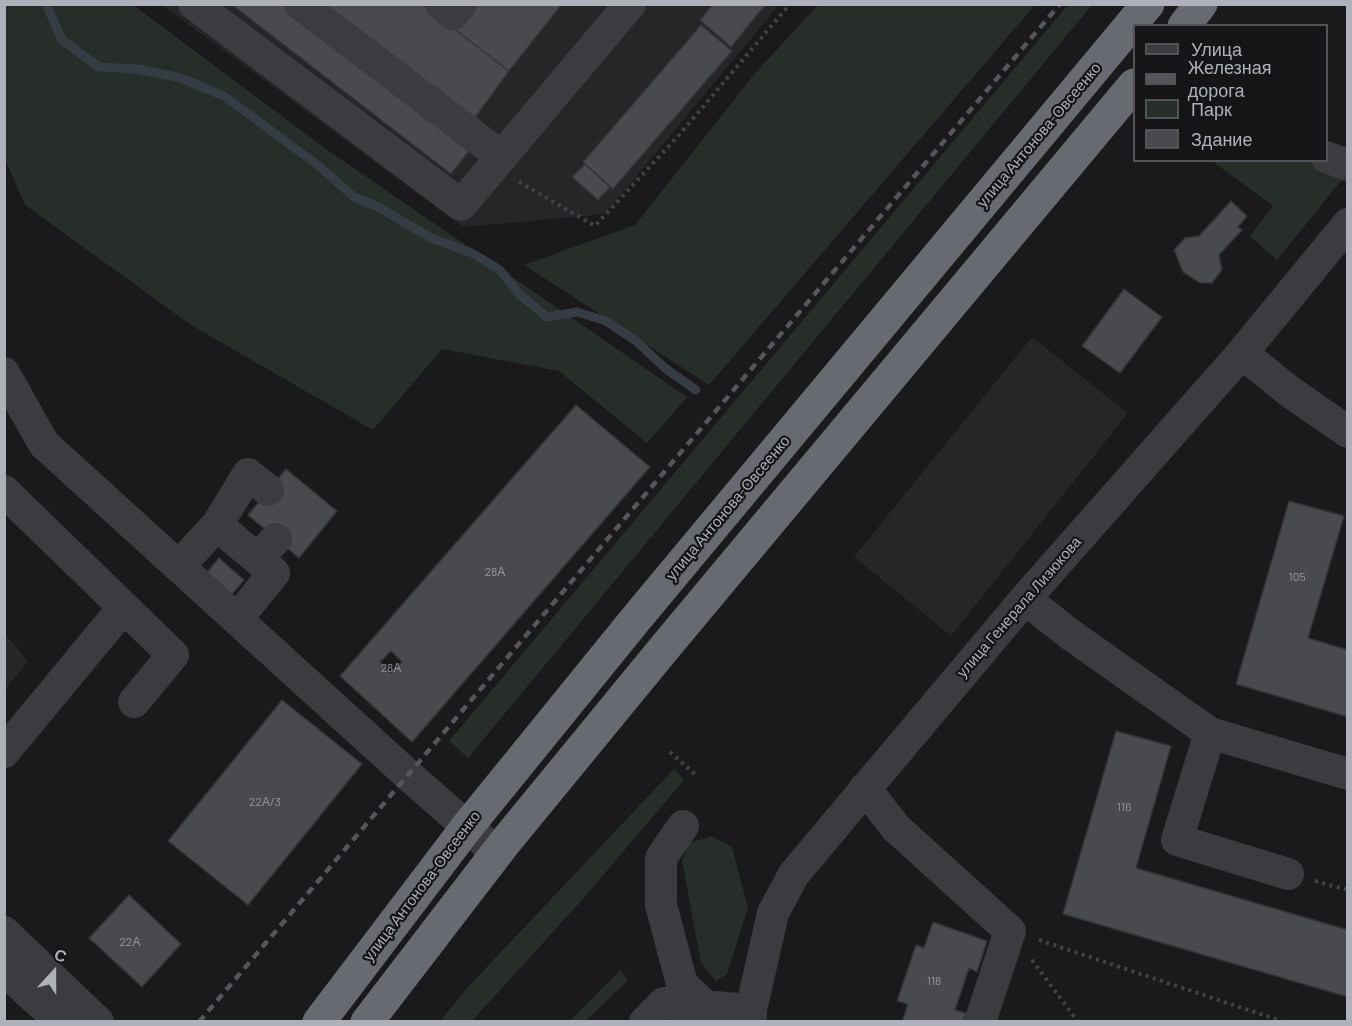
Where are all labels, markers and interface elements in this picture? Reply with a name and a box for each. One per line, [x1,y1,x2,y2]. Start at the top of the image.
legend [1133,24,1328,162]
text: Улица [1191,38,1242,60]
text: Железная дорога [1188,56,1272,101]
street label: улица Антонова-Овсеенко [973,59,1105,211]
text: Парк [1191,98,1232,120]
text: Здание [1191,128,1252,150]
street label: улица Антонова-Овсеенко [662,432,794,584]
street label: улица Генерала Лизюкова [953,533,1085,681]
house number: 28А [485,565,505,579]
house number: 105 [1288,570,1306,584]
house number: 28А [381,661,401,675]
house number: 22А/3 [249,795,281,809]
house number: 116 [1117,800,1131,814]
street label: улица Антонова-Овсеенко [360,807,484,965]
house number: 22А [120,935,140,949]
north arrow [24,942,84,1002]
text: С [52,944,69,966]
house number: 118 [927,974,941,988]

